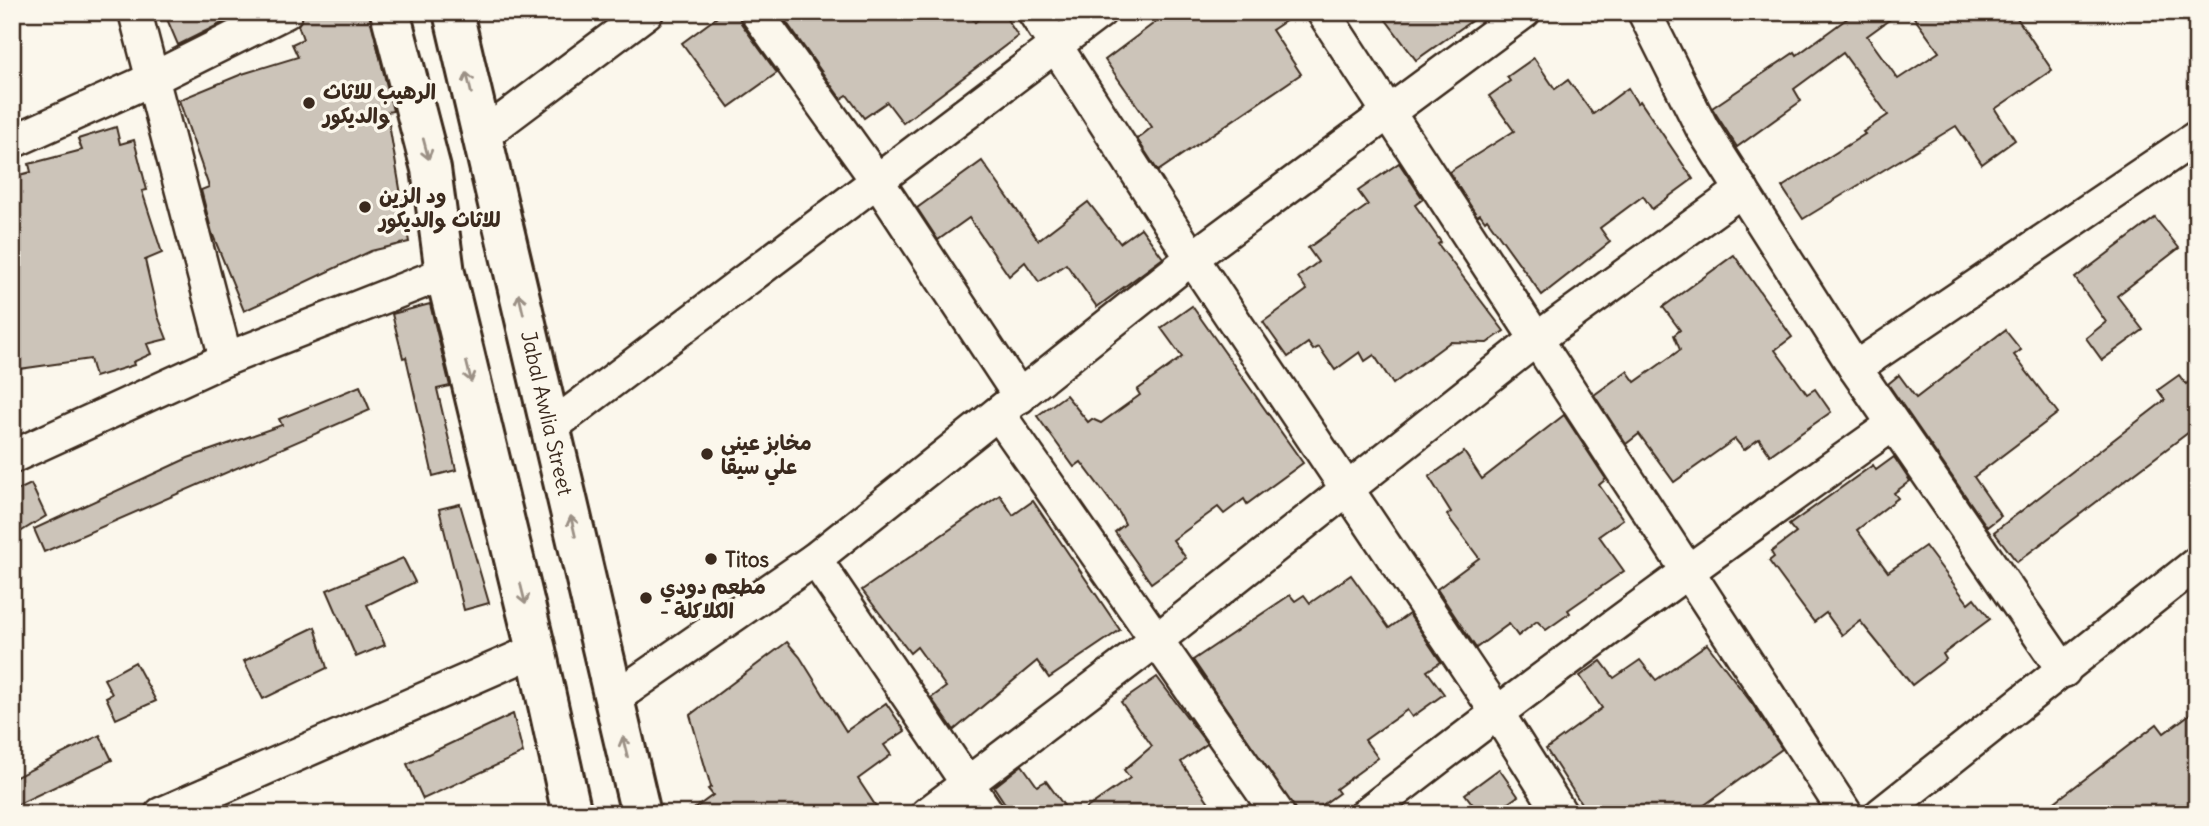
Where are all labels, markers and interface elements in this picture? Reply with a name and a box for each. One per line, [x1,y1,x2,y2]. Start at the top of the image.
one-way arrow [462,72,475,95]
place label: الرهيب للاثاث والديكور [321,78,436,130]
marker: الرهيب للاثاث والديكور [301,95,317,111]
one-way arrow [420,138,433,160]
place label: ود الزين للاثاث والديكور [377,182,501,234]
marker: ود الزين للاثاث والديكور [357,199,373,215]
one-way arrow [514,294,527,316]
street label: Jabal Awlia Street [515,328,579,498]
one-way arrow [463,361,476,383]
place label: مخابز عيني علي سيقا [721,429,812,486]
marker: مخابز عيني علي سيقا [699,446,715,462]
one-way arrow [566,515,579,538]
place label: Titos [725,546,770,573]
marker: Titos [703,551,719,567]
place label: مطعم دودي - الكلاكلة [660,573,766,624]
one-way arrow [516,582,530,605]
marker: مطعم دودي - الكلاكلة [638,590,654,606]
one-way arrow [618,737,631,759]

